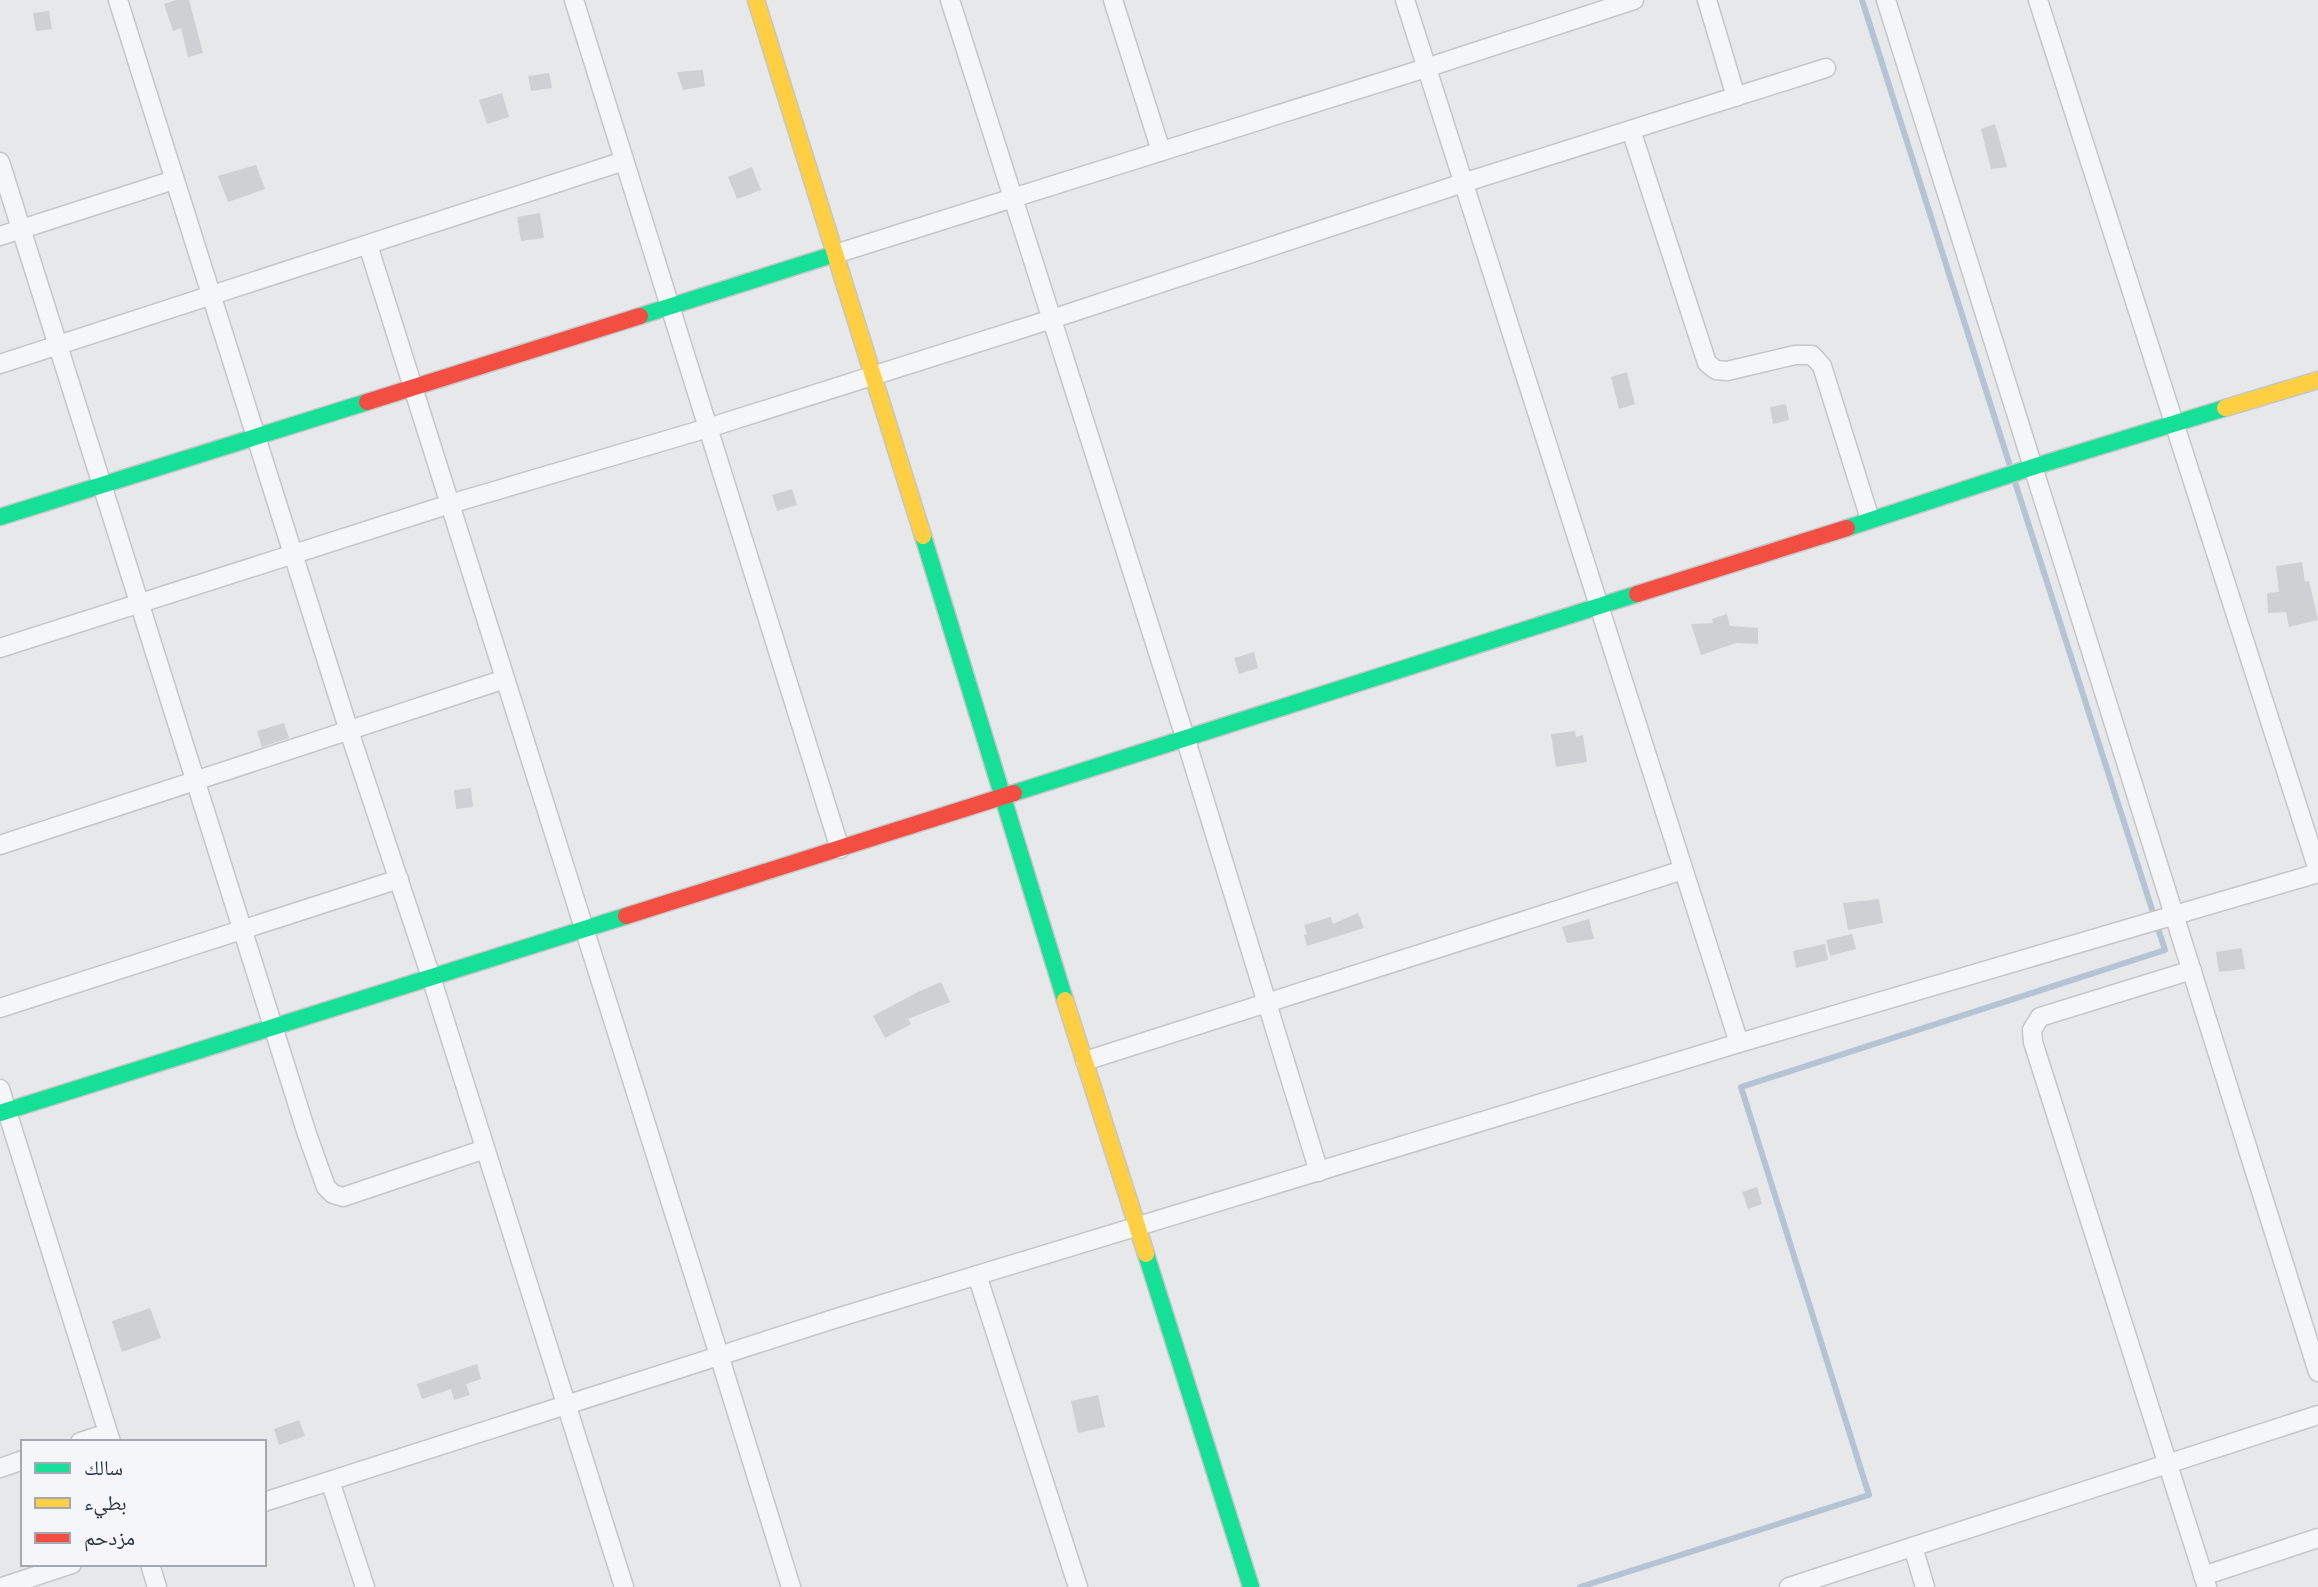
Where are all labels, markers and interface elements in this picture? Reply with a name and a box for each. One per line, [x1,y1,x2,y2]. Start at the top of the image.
legend [21,1440,266,1566]
text: سالك [84,1455,123,1480]
text: بطيء [84,1490,127,1519]
text: مزدحم [84,1525,135,1552]

